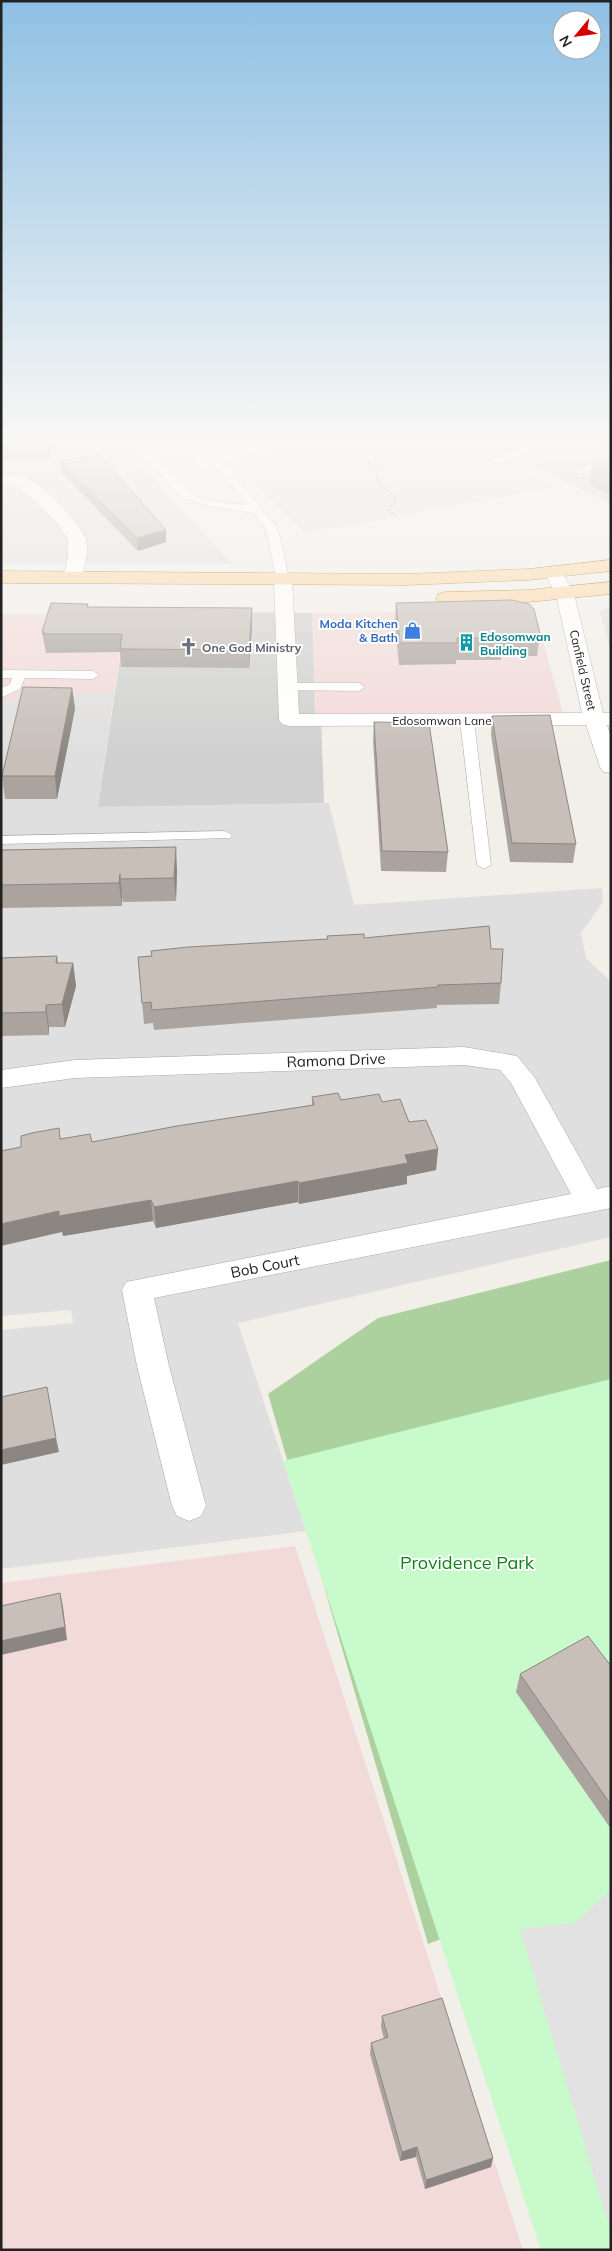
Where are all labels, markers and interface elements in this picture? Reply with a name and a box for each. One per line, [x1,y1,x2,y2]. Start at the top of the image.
north arrow [552,10,602,60]
text: N [555,32,576,50]
place label: Moda Kitchen & Bath [320,616,398,645]
shop icon: Moda Kitchen & Bath [402,620,422,640]
street label: Canfield Street [566,628,600,712]
place label: Edosomwan Building [480,629,551,658]
building icon: Edosomwan Building [456,633,476,653]
church icon: One God Ministry [178,637,198,657]
place label: One God Ministry [202,640,302,655]
street label: Edosomwan Lane [392,713,492,728]
street label: Ramona Drive [286,1049,386,1071]
street label: Bob Court [229,1250,301,1282]
park label: Providence Park [400,1551,535,1574]

